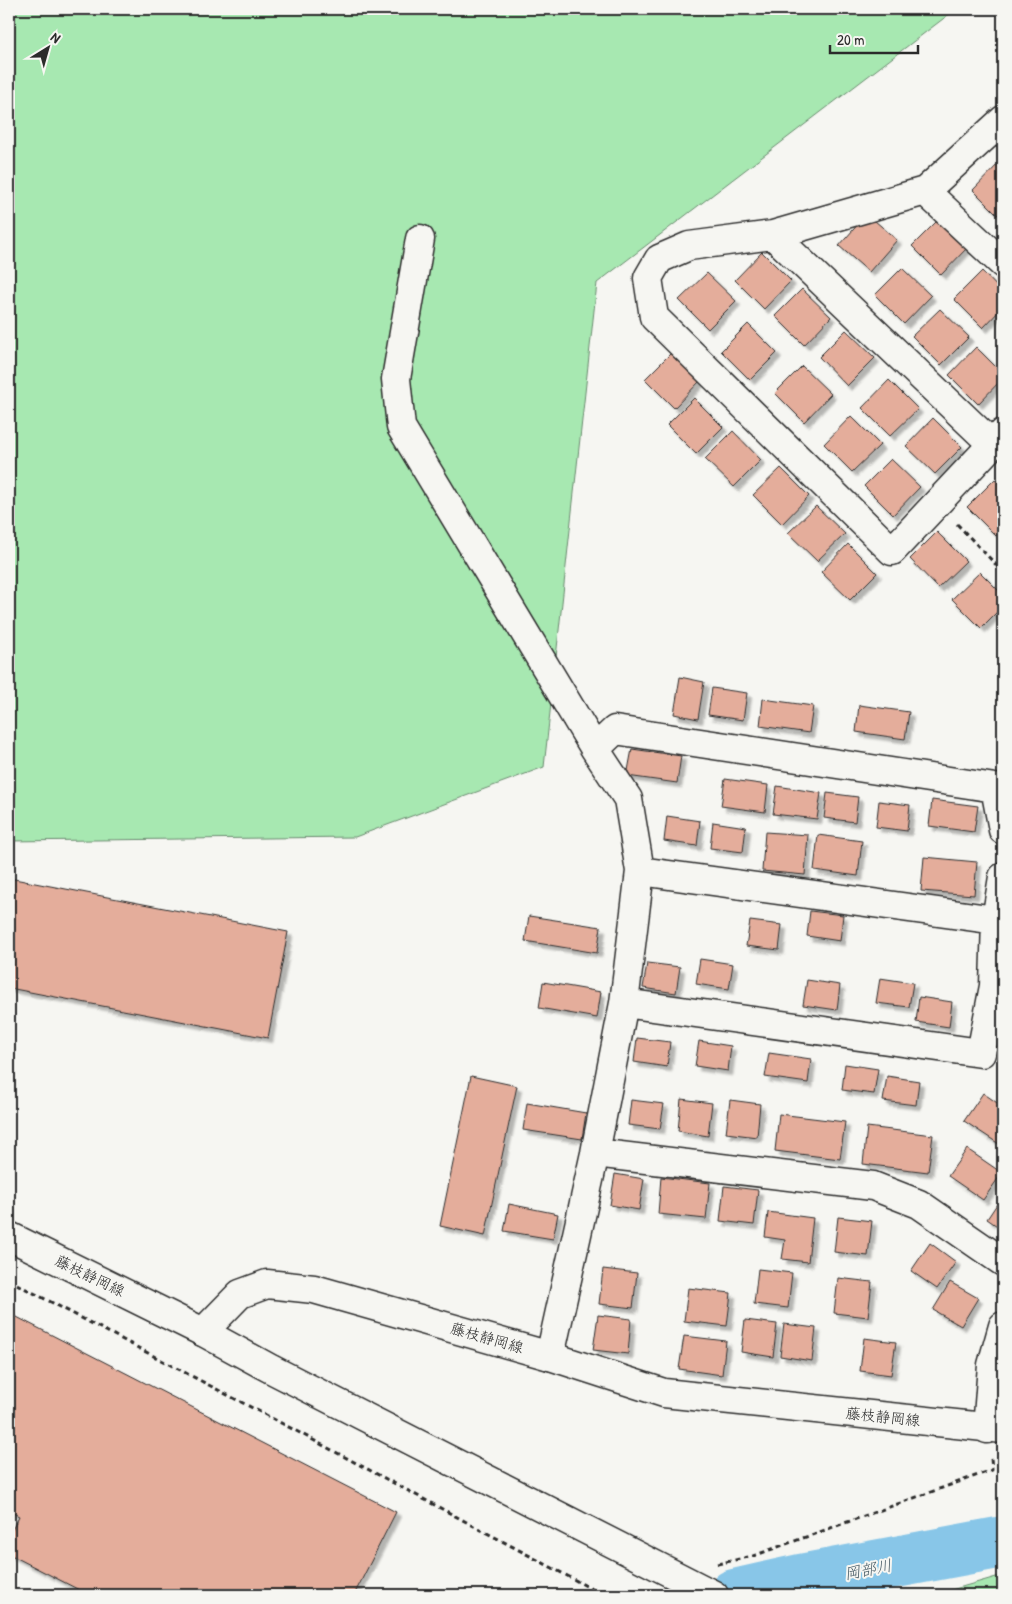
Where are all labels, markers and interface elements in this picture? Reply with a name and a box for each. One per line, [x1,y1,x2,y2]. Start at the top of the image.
north arrow [22,22,72,72]
scale bar [830,22,917,54]
text: N [47,27,65,47]
text: 20 m [837,29,864,50]
street label: 藤枝静岡線 [52,1250,129,1301]
street label: 藤枝静岡線 [448,1317,526,1358]
street label: 藤枝静岡線 [845,1402,921,1431]
water label: 岡部川 [842,1554,894,1584]

